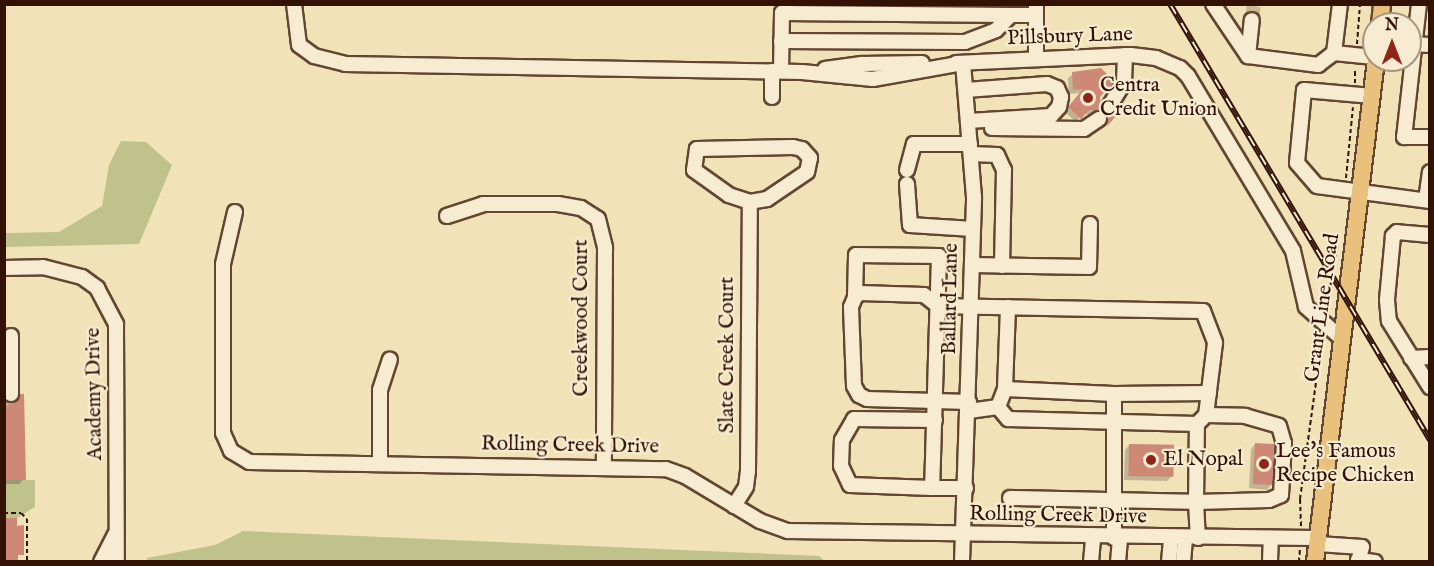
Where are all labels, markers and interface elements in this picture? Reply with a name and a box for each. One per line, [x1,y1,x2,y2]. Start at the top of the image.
north arrow [1362,12,1422,72]
text: N [1385,16,1399,36]
street label: Pillsbury Lane [1007,22,1133,52]
place label: Centra Credit Union [1100,73,1217,123]
marker: Centra Credit Union [1081,91,1095,105]
street label: Grant Line Road [1300,232,1346,384]
street label: Creekwood Court [569,239,595,397]
street label: Ballard Lane [937,243,965,355]
street label: Slate Creek Court [715,277,741,433]
street label: Academy Drive [81,327,109,461]
street label: Rolling Creek Drive [481,432,659,460]
place label: Lee's Famous Recipe Chicken [1276,439,1414,489]
place label: El Nopal [1163,447,1243,473]
marker: El Nopal [1144,453,1158,467]
marker: Lee's Famous Recipe Chicken [1257,457,1271,471]
street label: Rolling Creek Drive [969,502,1147,530]

